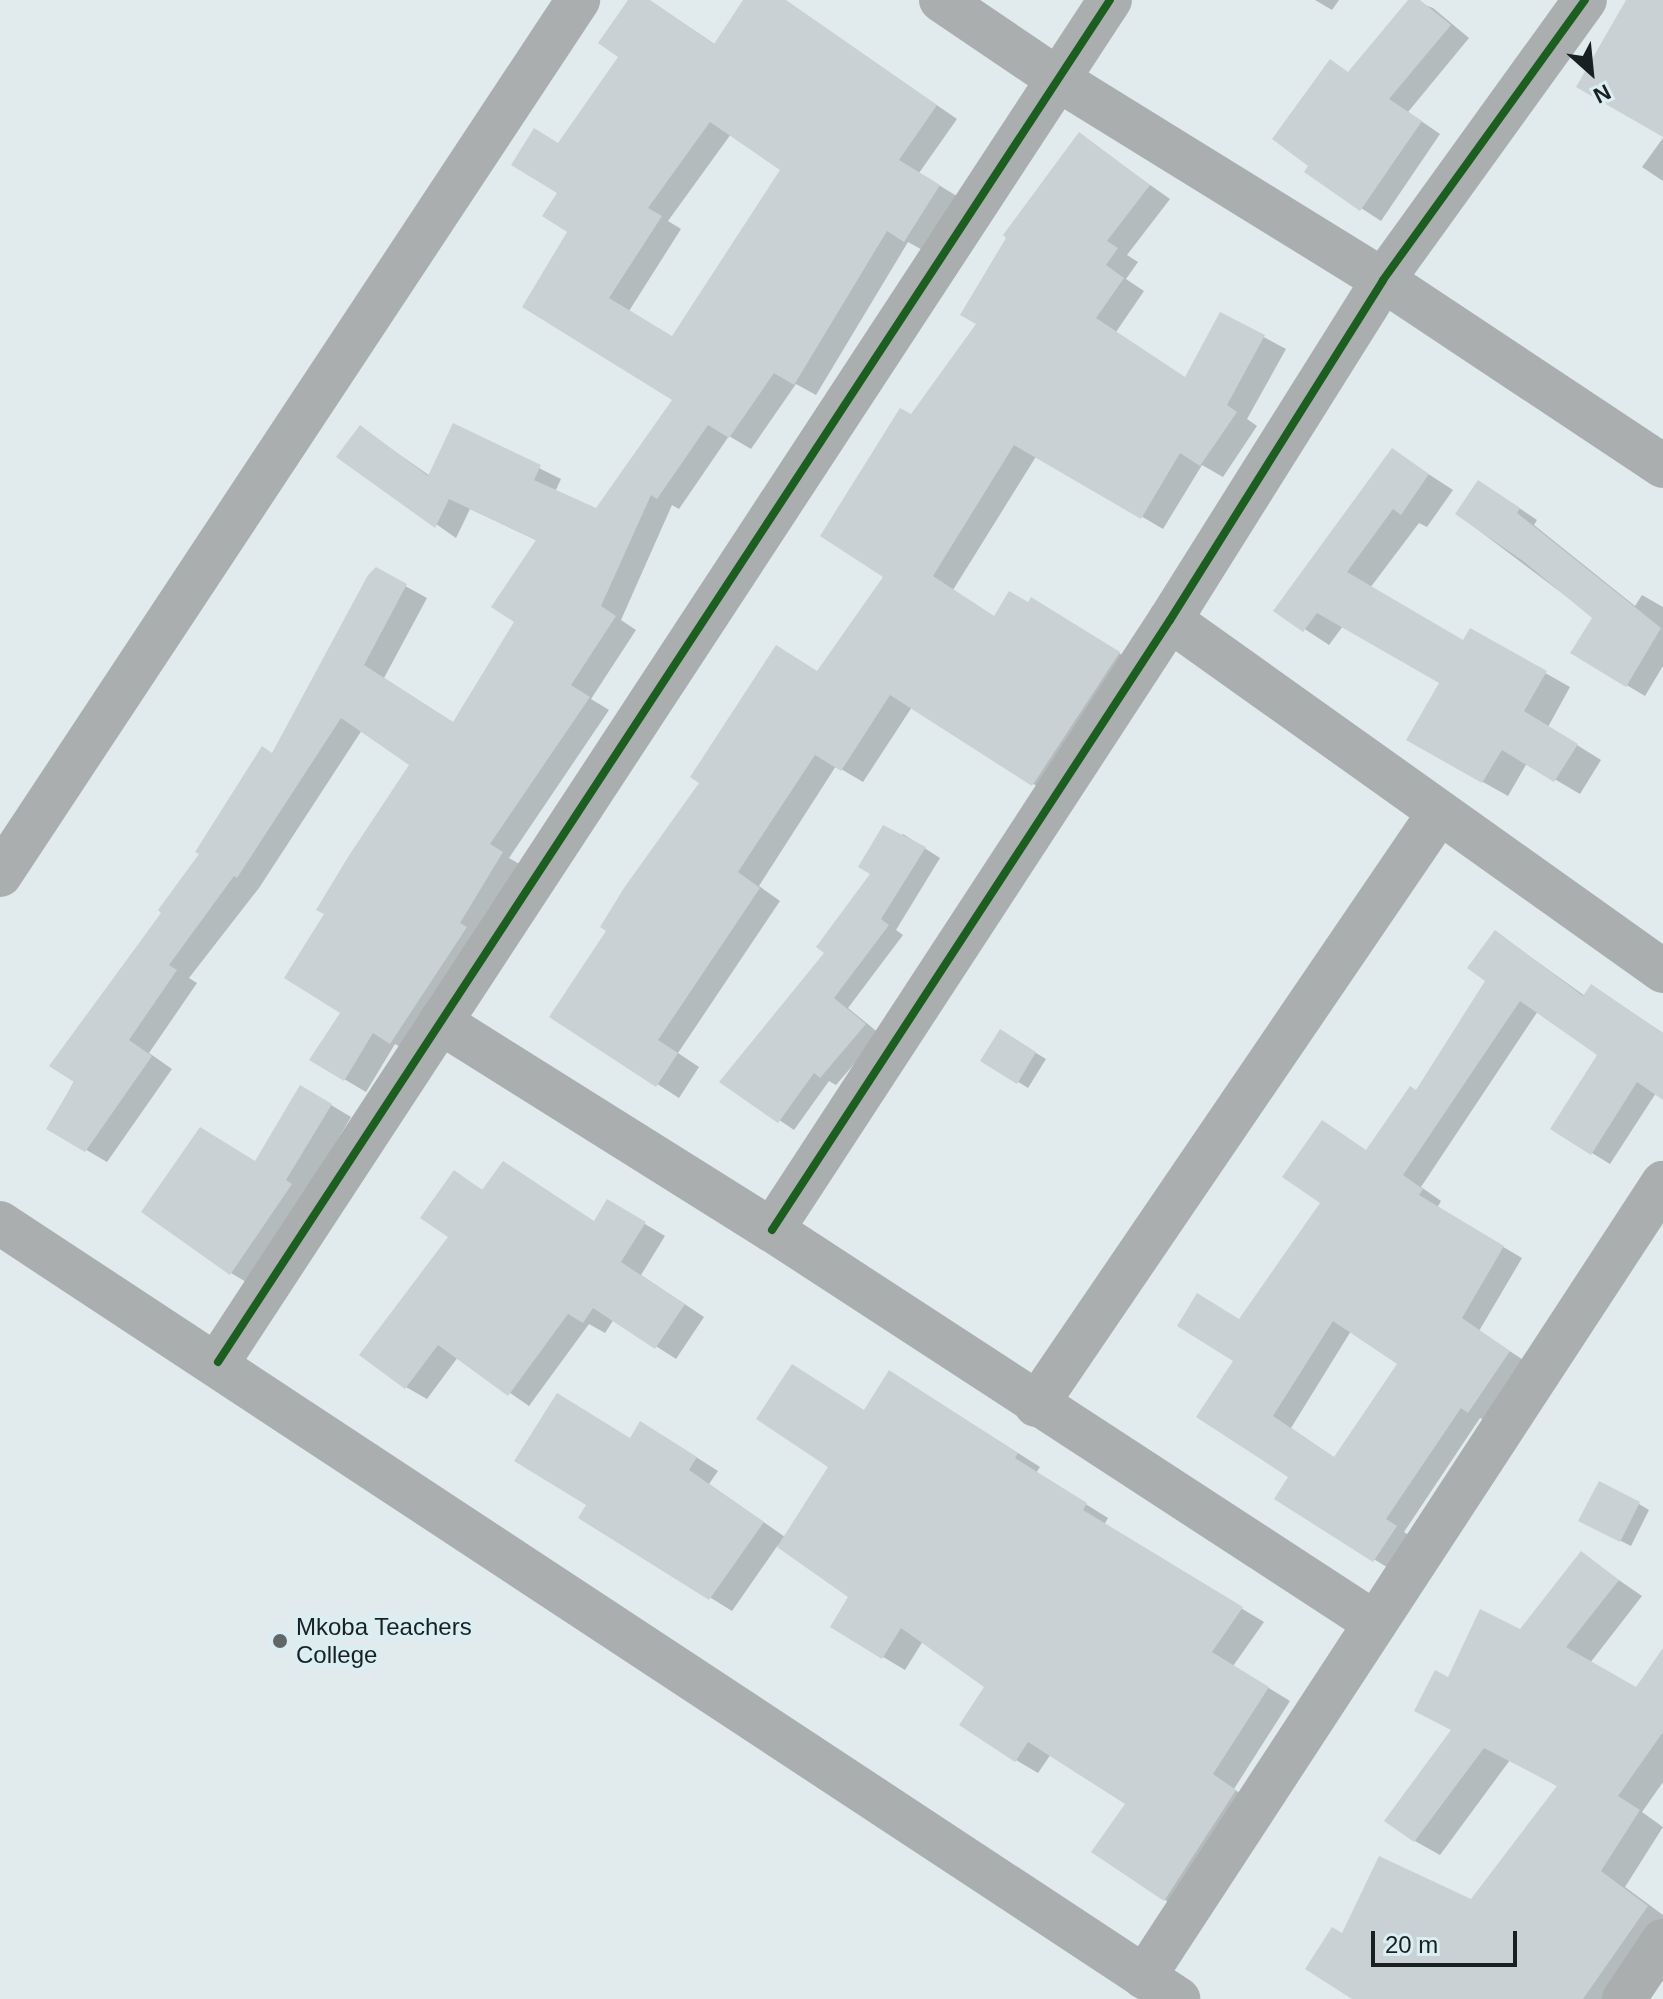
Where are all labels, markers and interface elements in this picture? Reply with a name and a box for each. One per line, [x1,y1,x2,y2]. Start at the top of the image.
north arrow [1551,32,1631,112]
text: N [1589,79,1615,109]
place label: Mkoba Teachers College [296,1613,472,1669]
marker: Mkoba Teachers College [271,1632,289,1650]
scale bar [1375,1915,1521,1965]
text: 20 m [1385,1931,1438,1958]

